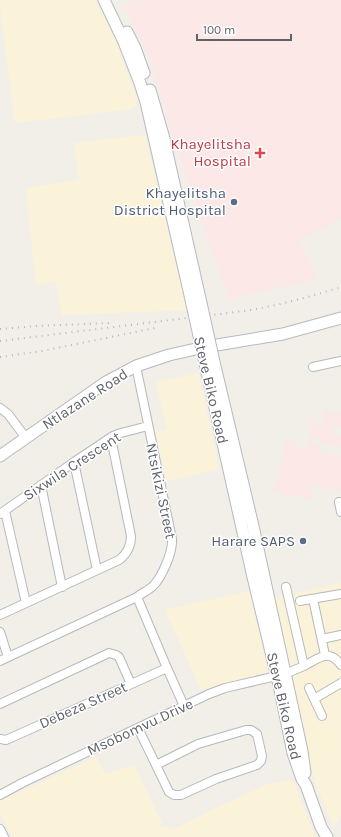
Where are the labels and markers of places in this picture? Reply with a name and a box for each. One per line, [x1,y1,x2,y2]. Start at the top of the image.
place label: Khayelitsha Hospital [170,135,251,170]
marker: Khayelitsha Hospital [254,147,266,159]
place label: Khayelitsha District Hospital [114,184,226,219]
marker: Khayelitsha District Hospital [229,197,239,207]
place label: Harare SAPS [211,532,295,550]
marker: Harare SAPS [298,536,308,546]

